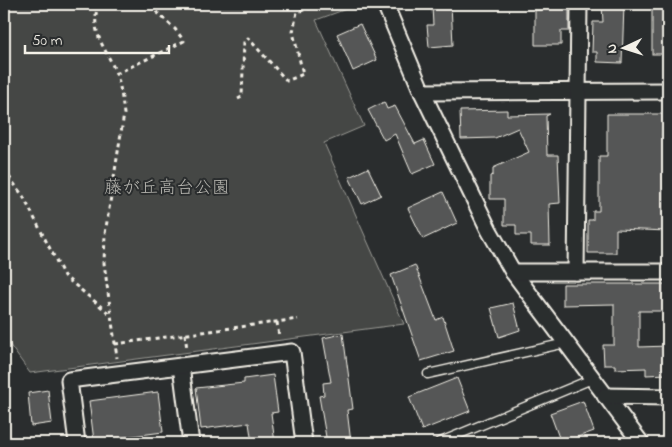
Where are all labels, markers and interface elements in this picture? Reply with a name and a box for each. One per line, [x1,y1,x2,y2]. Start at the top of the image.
scale bar [25,22,169,54]
north arrow [600,22,650,72]
text: 50 m [32,30,63,52]
text: N [602,43,623,54]
park label: 藤が丘高台公園 [104,176,230,202]

